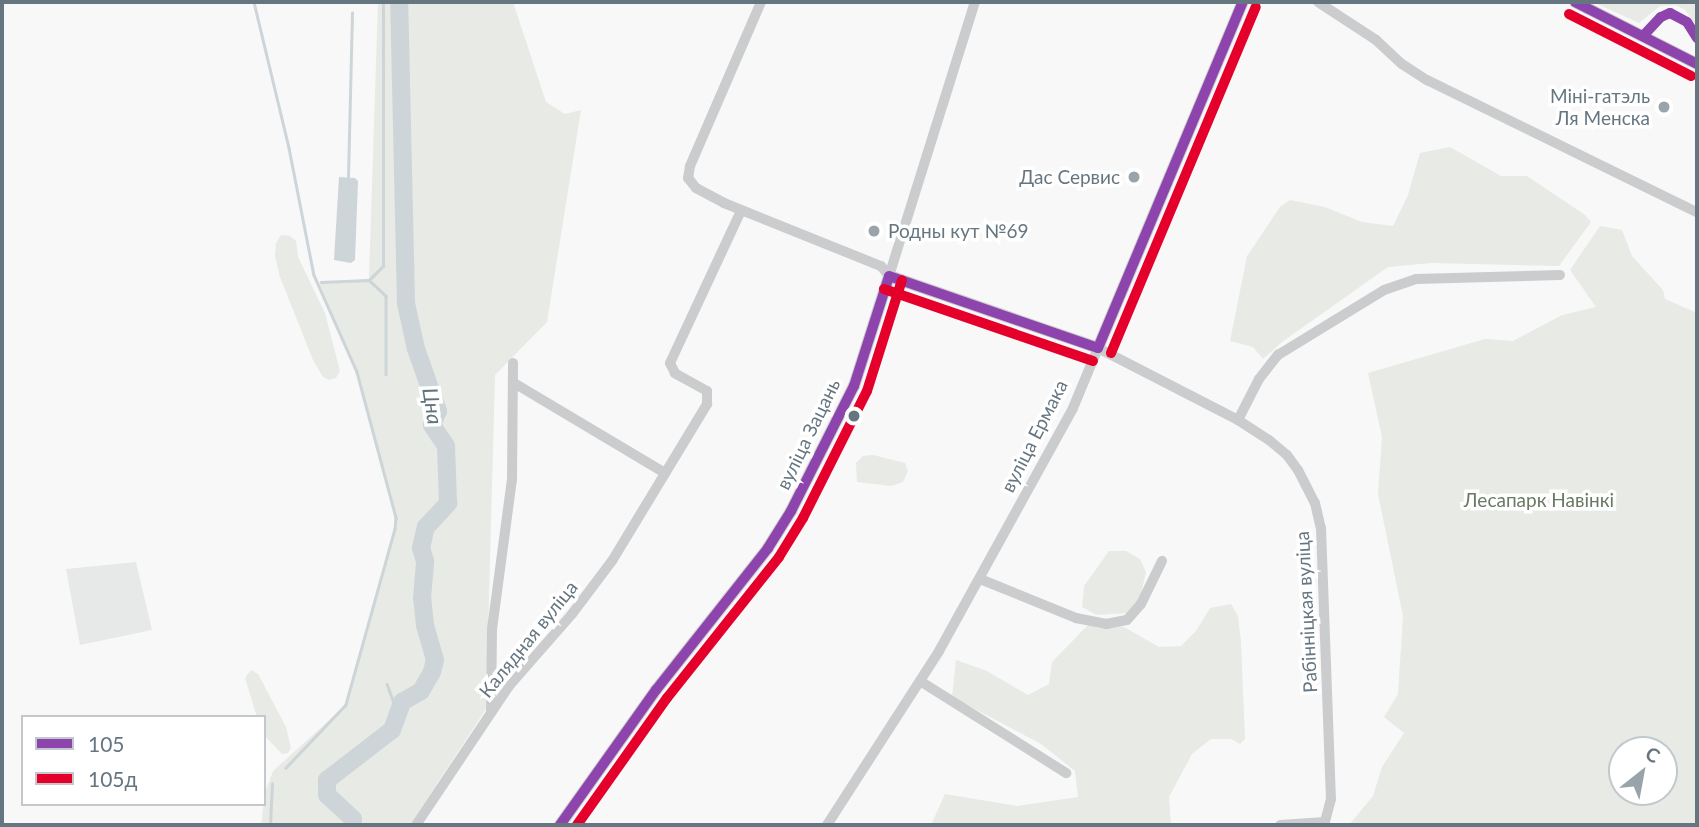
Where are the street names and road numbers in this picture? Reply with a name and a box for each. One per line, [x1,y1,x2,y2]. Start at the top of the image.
street label: вуліца Зацань [771,375,845,493]
street label: вуліца Ермака [996,376,1072,496]
street label: Рабінніцкая вуліца [1290,531,1322,693]
street label: Калядная вуліца [474,576,582,702]

